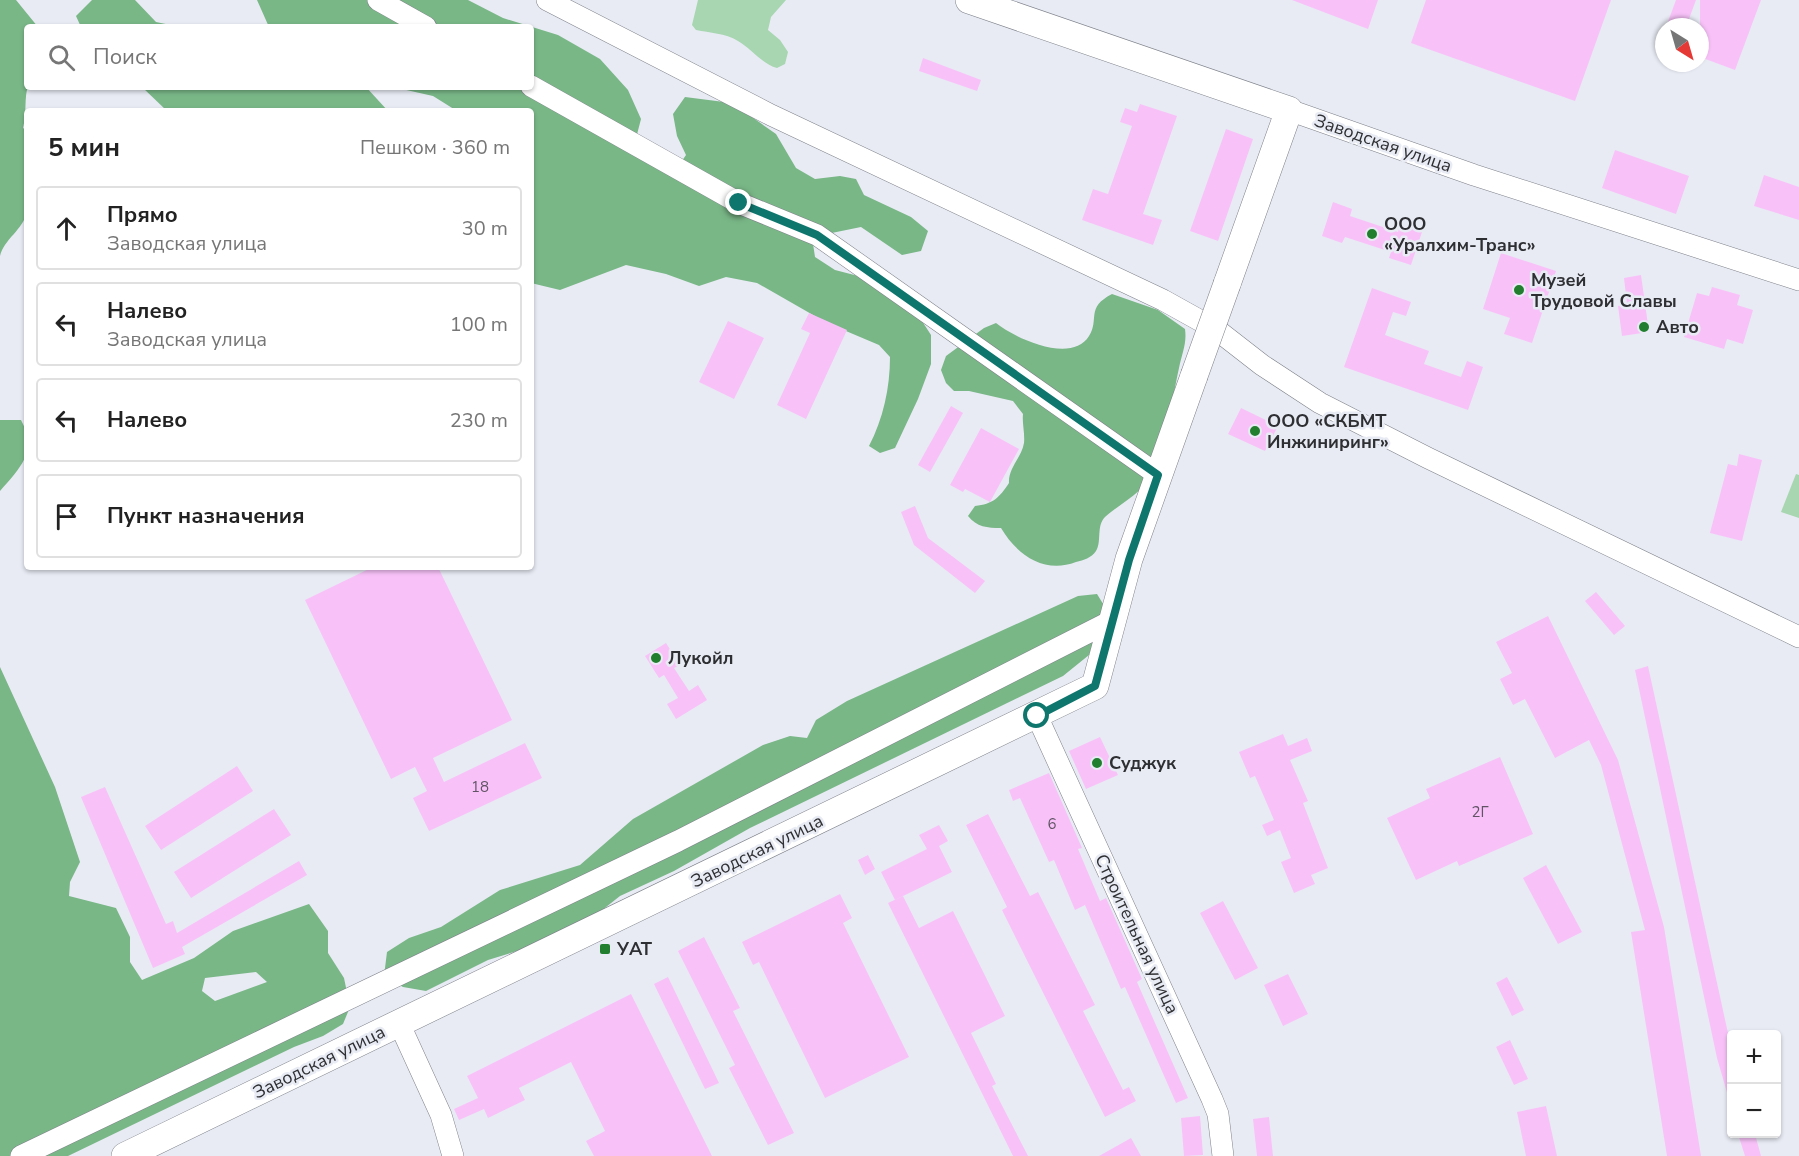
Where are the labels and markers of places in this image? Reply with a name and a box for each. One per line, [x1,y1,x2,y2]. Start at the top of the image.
place label: ООО «Уралхим-Транс» [1384,212,1536,257]
marker: ООО «Уралхим-Транс» [1365,227,1379,241]
place label: Музей Трудовой Славы [1531,268,1677,313]
marker: Музей Трудовой Славы [1512,283,1526,297]
place label: Авто [1656,315,1699,339]
marker: Авто [1637,320,1651,334]
place label: ООО «СКБМТ Инжиниринг» [1267,409,1389,454]
marker: ООО «СКБМТ Инжиниринг» [1248,424,1262,438]
place label: Лукойл [668,646,734,670]
marker: Лукойл [649,651,663,665]
place label: Суджук [1109,751,1177,775]
marker: Суджук [1090,756,1104,770]
place label: УАТ [616,937,653,961]
marker: УАТ [598,942,612,956]

